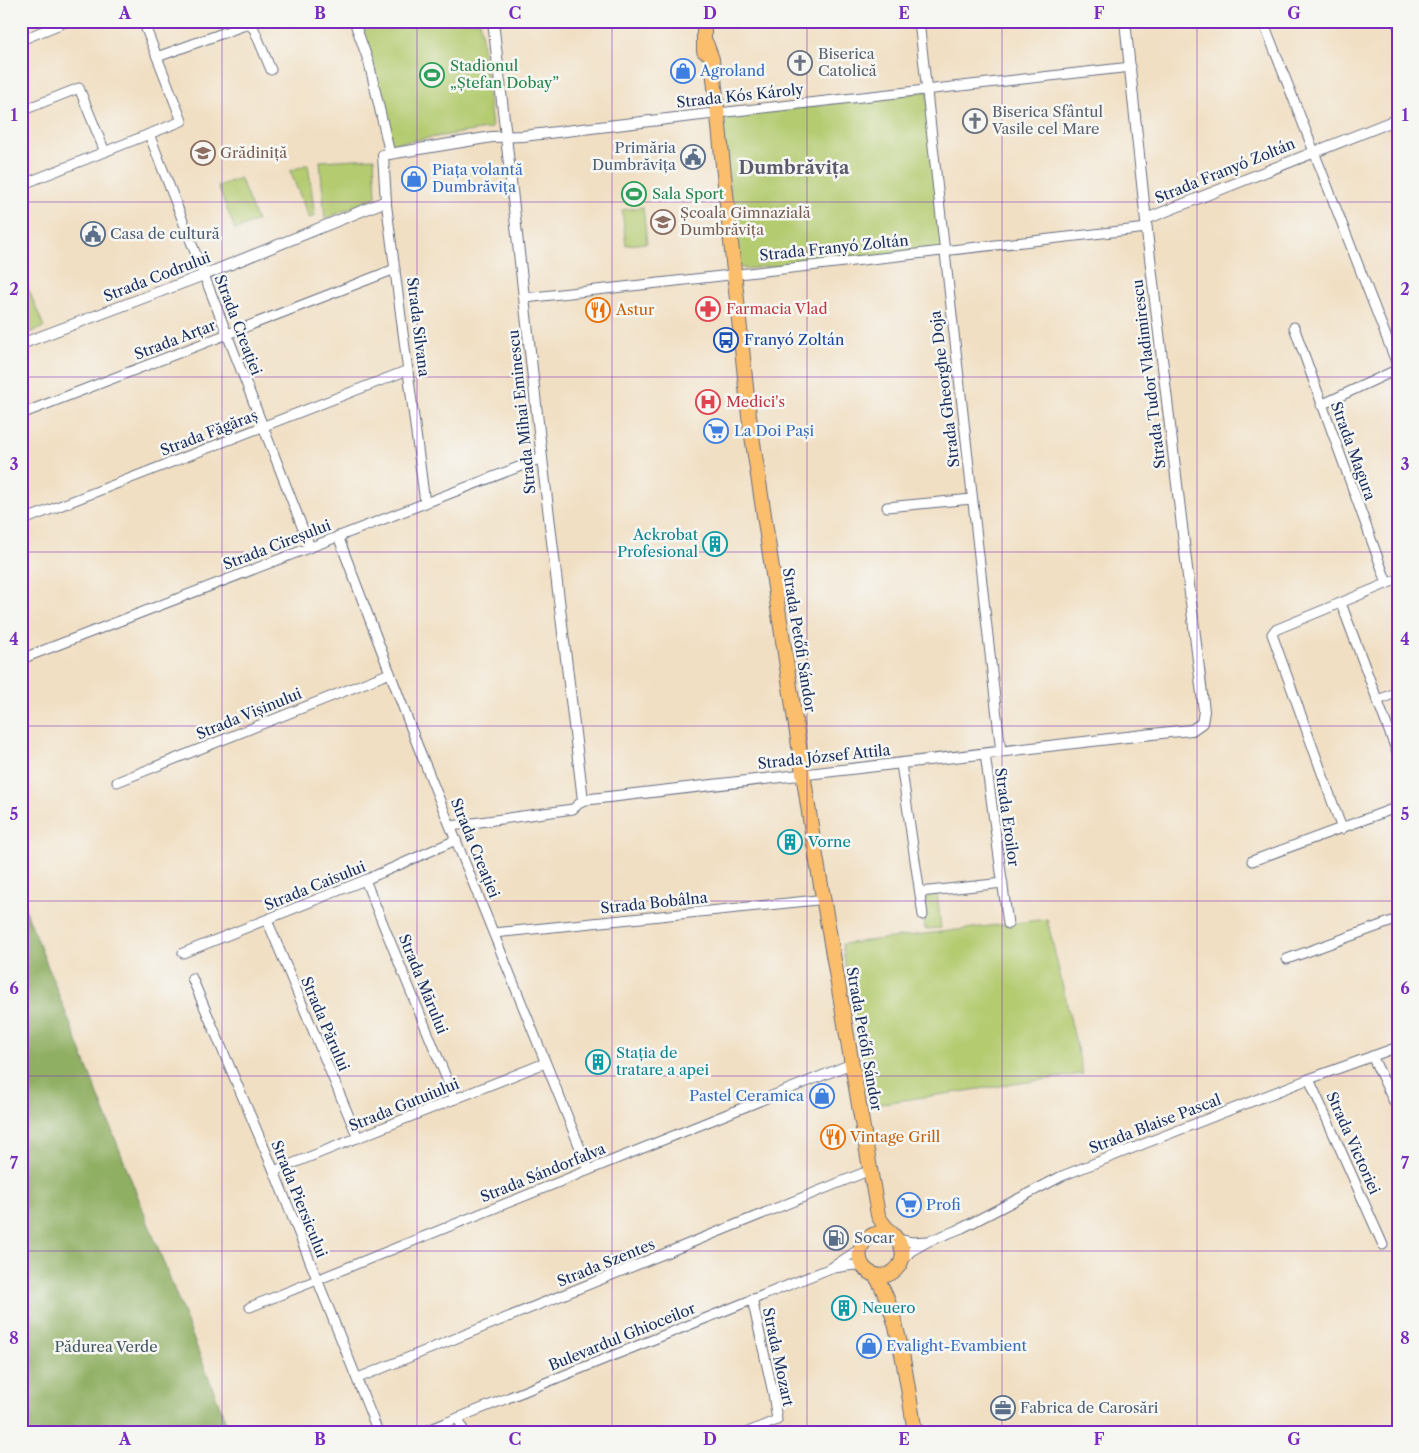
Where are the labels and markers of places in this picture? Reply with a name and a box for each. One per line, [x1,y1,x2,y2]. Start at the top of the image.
place label: Biserica Catolică [818,44,877,80]
church icon: Biserica Catolică [787,50,813,76]
place label: Stadionul „Ștefan Dobay” [450,56,559,92]
shop icon: Agroland [670,58,696,84]
place label: Agroland [699,61,765,80]
sports icon: Stadionul „Ștefan Dobay” [419,62,445,88]
place label: Biserica Sfântul Vasile cel Mare [991,102,1104,138]
church icon: Biserica Sfântul Vasile cel Mare [962,108,988,134]
place label: Primăria Dumbrăvița [592,138,676,174]
school or university icon: Grădiniță [190,140,216,166]
place label: Grădiniță [220,143,287,162]
public building icon: Primăria Dumbrăvița [680,144,706,170]
place label: Piața volantă Dumbrăvița [432,160,523,196]
shop icon: Piața volantă Dumbrăvița [401,166,427,192]
sports icon: Sala Sport [621,181,647,207]
place label: Sala Sport [652,184,725,203]
place label: Școala Gimnazială Dumbrăvița [680,203,811,239]
school or university icon: Școala Gimnazială Dumbrăvița [650,209,676,235]
public building icon: Casa de cultură [80,221,106,247]
place label: Casa de cultură [110,224,220,243]
pharmacy icon: Farmacia Vlad [695,296,721,322]
restaurant icon: Astur [585,297,611,323]
place label: Farmacia Vlad [726,299,828,318]
place label: Astur [615,300,655,319]
bus stop icon: Franyó Zoltán [713,327,739,353]
place label: Franyó Zoltán [744,330,845,349]
hospital icon: Medici's [695,389,721,415]
place label: Medici's [726,392,785,411]
supermarket icon: La Doi Pași [703,418,729,444]
place label: La Doi Pași [734,421,815,440]
place label: Ackrobat Profesional [617,525,699,561]
building icon: Ackrobat Profesional [702,531,728,557]
building icon: Vorne [777,829,803,855]
place label: Vorne [807,832,851,851]
place label: Stația de tratare a apei [616,1043,709,1079]
building icon: Stația de tratare a apei [585,1049,611,1075]
shop icon: Pastel Ceramica [809,1083,835,1109]
place label: Pastel Ceramica [689,1086,804,1105]
restaurant icon: Vintage Grill [820,1124,846,1150]
place label: Vintage Grill [849,1127,941,1146]
supermarket icon: Profi [896,1192,922,1218]
place label: Profi [926,1195,961,1214]
fuel station icon: Socar [823,1225,849,1251]
place label: Socar [854,1228,895,1247]
building icon: Neuero [831,1295,857,1321]
place label: Neuero [862,1298,915,1317]
shop icon: Evalight-Evambient [856,1333,882,1359]
place label: Evalight-Evambient [886,1336,1028,1355]
office icon: Fabrica de Carosări [990,1395,1016,1421]
place label: Fabrica de Carosări [1020,1398,1159,1417]

